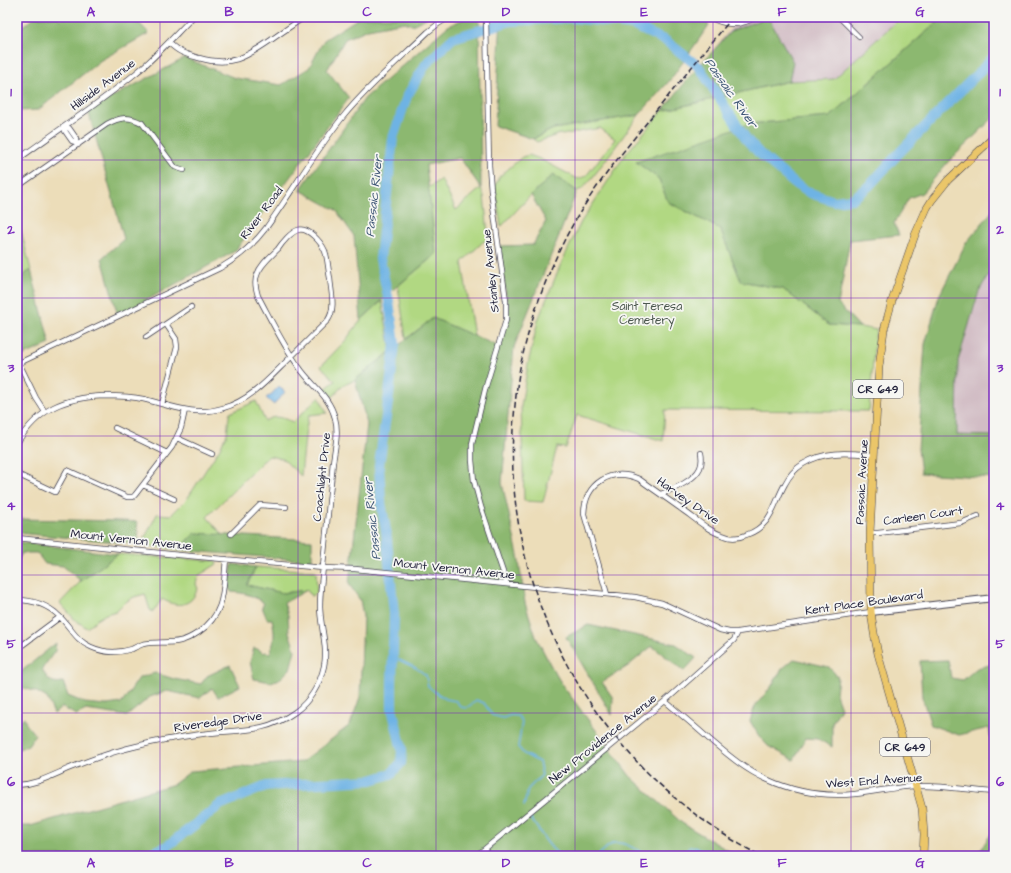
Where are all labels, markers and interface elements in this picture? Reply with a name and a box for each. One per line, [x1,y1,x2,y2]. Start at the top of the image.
text: A [87,3,96,21]
text: B [224,3,234,21]
text: C [362,3,372,21]
text: D [502,3,511,21]
text: E [640,3,648,21]
text: F [777,3,787,21]
text: G [915,3,925,21]
water label: Passaic River [700,54,763,133]
street label: Hillside Avenue [67,55,139,115]
text: 1 [10,83,12,101]
text: 1 [999,83,1001,101]
water label: Passaic River [361,152,387,238]
street label: River Road [237,183,287,243]
text: 2 [6,221,15,239]
text: 2 [995,221,1004,239]
street label: Stanley Avenue [478,228,505,313]
park label: Saint Teresa Cemetery [612,298,682,330]
text: 3 [7,359,15,377]
text: 3 [996,359,1004,377]
road number: CR 649 [853,380,903,398]
street label: Coachlight Drive [309,431,336,522]
street label: Passaic Avenue [851,439,873,525]
street label: Harvey Drive [653,473,723,530]
water label: Passaic River [359,475,385,561]
text: 4 [7,497,16,515]
text: 4 [996,497,1005,515]
street label: Carleen Court [882,502,964,530]
street label: Mount Vernon Avenue [70,525,193,555]
street label: Mount Vernon Avenue [393,554,516,584]
street label: Kent Place Boulevard [804,586,924,620]
text: 5 [6,635,16,653]
text: 5 [995,635,1005,653]
street label: New Providence Avenue [546,690,661,788]
street label: Riveredge Drive [173,707,264,738]
road number: CR 649 [880,738,930,756]
street label: West End Avenue [825,769,923,793]
text: 6 [7,773,16,791]
text: 6 [996,773,1005,791]
text: A [87,854,96,872]
text: B [224,854,234,872]
text: C [362,854,372,872]
text: D [502,854,511,872]
text: E [640,854,648,872]
text: F [777,854,787,872]
text: G [915,854,925,872]

